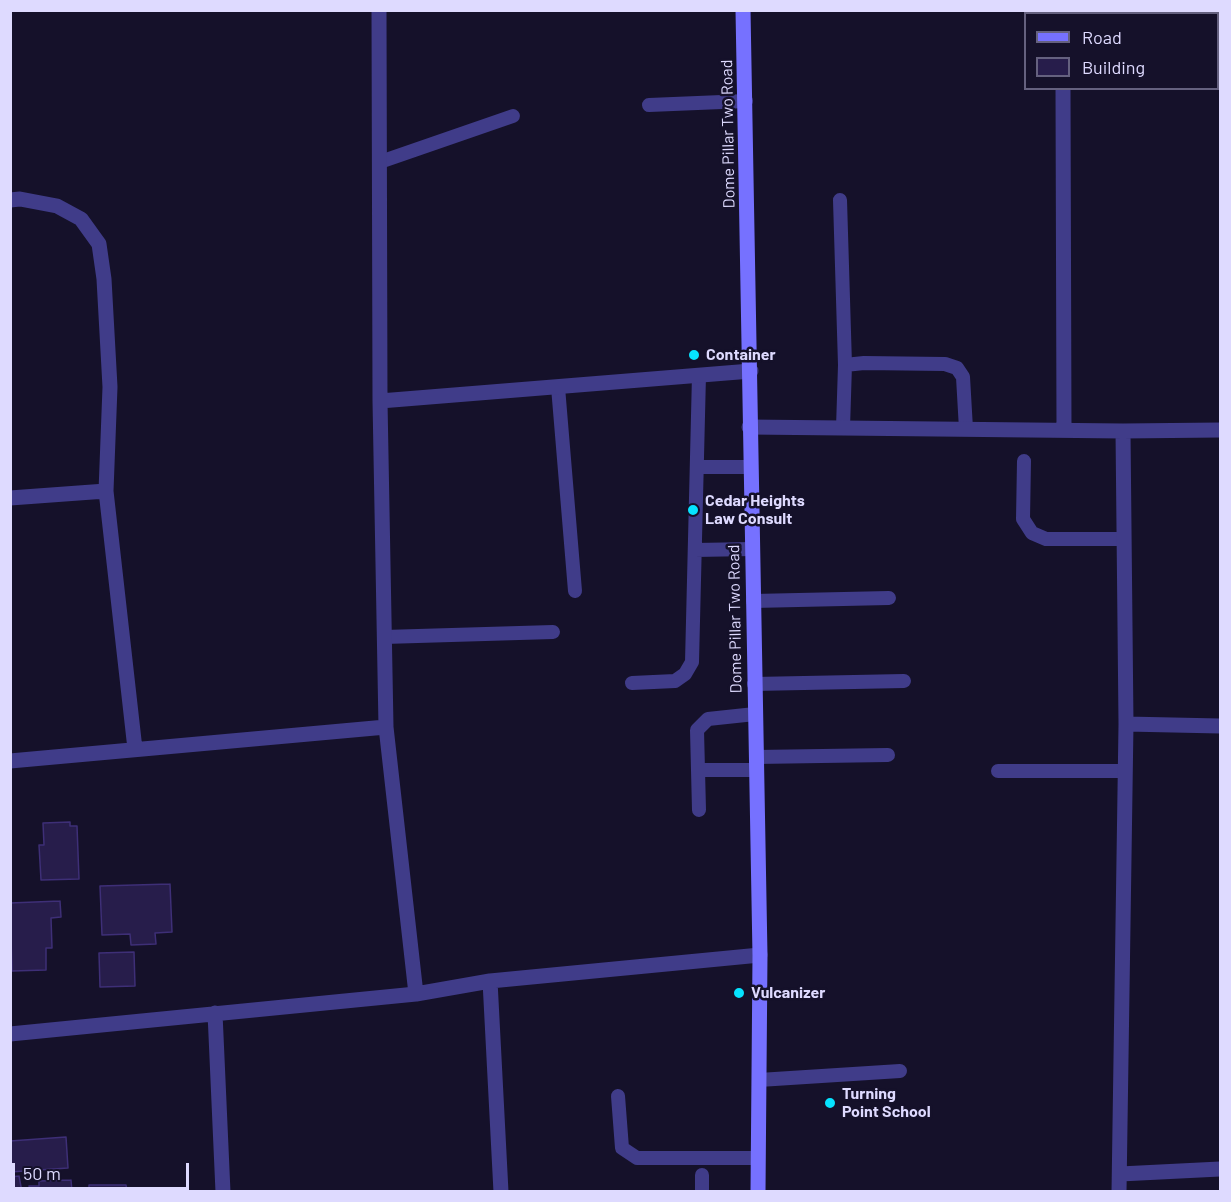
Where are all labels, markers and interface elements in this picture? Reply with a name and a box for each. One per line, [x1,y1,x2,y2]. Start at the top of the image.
legend [1024,12,1219,90]
text: Road [1082,26,1122,48]
text: Building [1082,56,1145,78]
street label: Dome Pillar Two Road [717,60,739,208]
place label: Container [706,345,776,365]
marker: Container [687,348,701,362]
place label: Cedar Heights Law Consult [705,491,805,529]
marker: Cedar Heights Law Consult [686,503,700,517]
street label: Dome Pillar Two Road [724,545,746,693]
place label: Vulcanizer [751,983,825,1003]
marker: Vulcanizer [732,986,746,1000]
place label: Turning Point School [842,1084,931,1122]
marker: Turning Point School [823,1096,837,1110]
scale bar [15,1151,192,1189]
text: 50 m [23,1162,61,1184]

